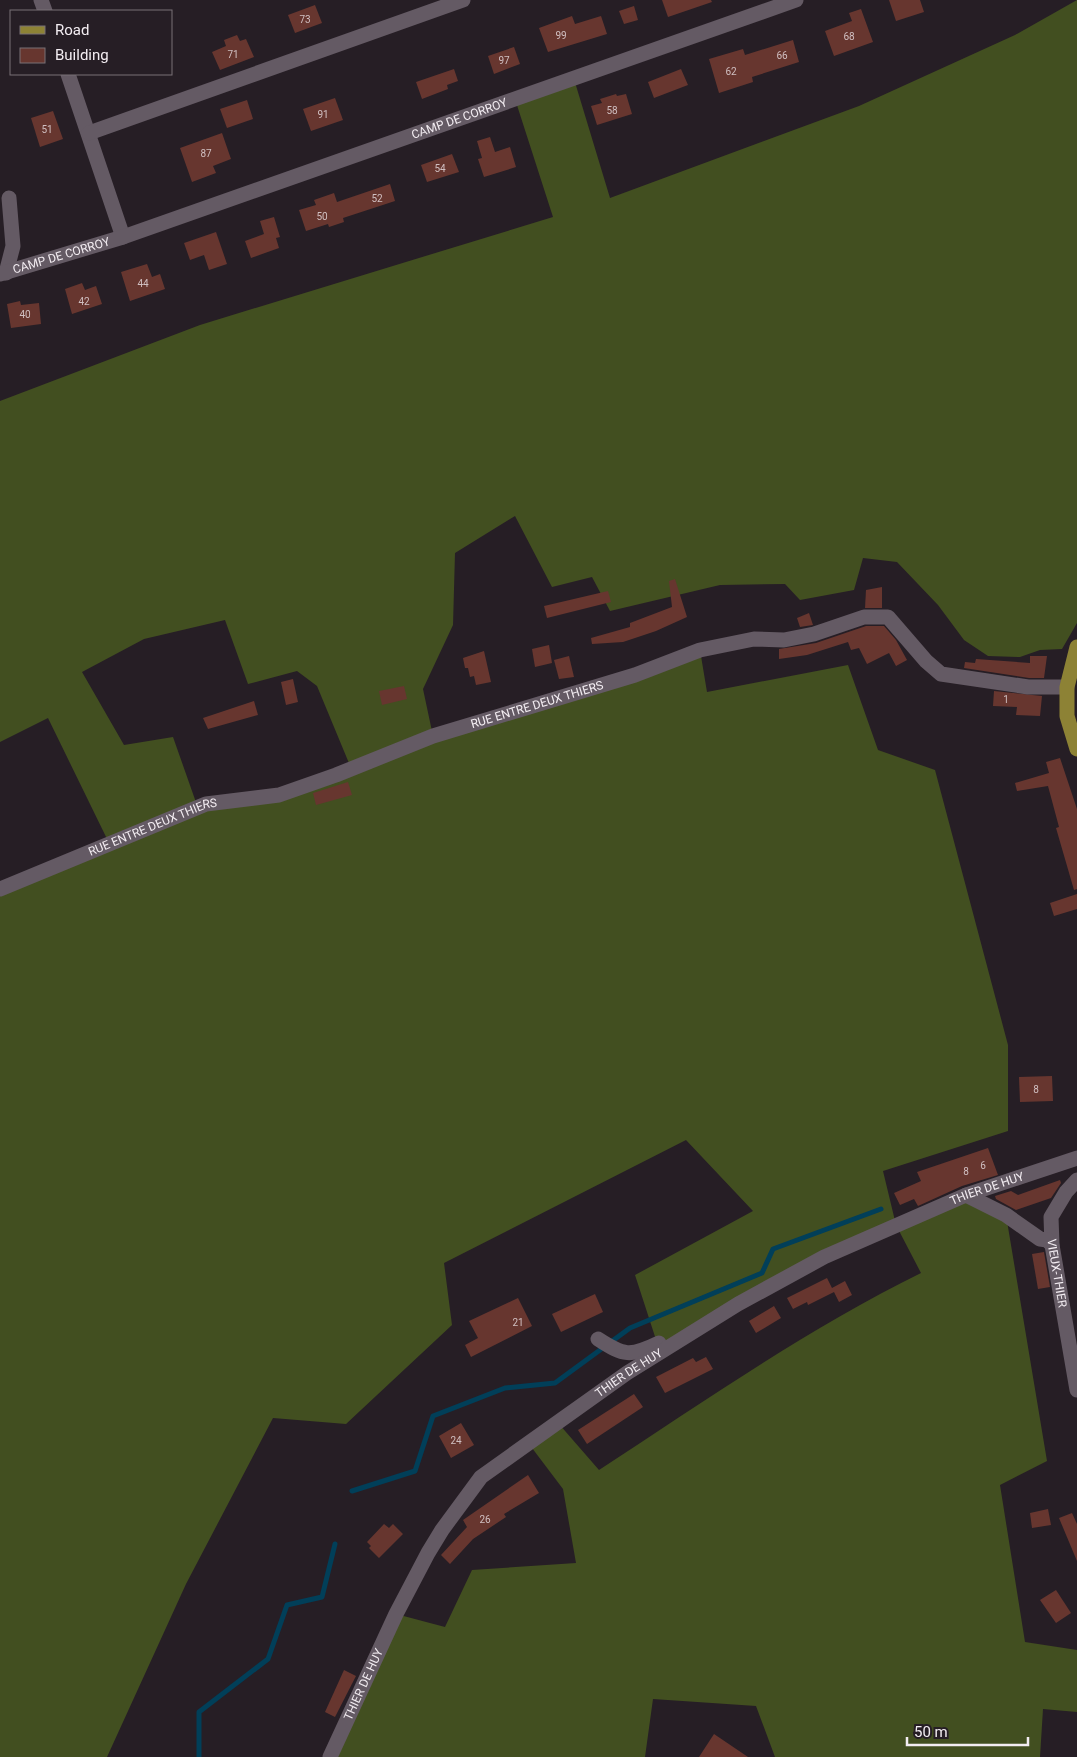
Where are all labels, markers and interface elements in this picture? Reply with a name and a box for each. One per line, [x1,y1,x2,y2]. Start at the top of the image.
legend [10,10,172,75]
house number: 73 [299,14,311,25]
text: Road [55,21,89,39]
house number: 99 [555,30,567,41]
house number: 68 [843,31,855,42]
text: Building [55,46,109,64]
house number: 71 [227,49,239,60]
house number: 66 [776,50,788,61]
house number: 97 [498,55,510,66]
house number: 62 [725,66,737,77]
street label: CAMP DE CORROY [410,95,510,142]
house number: 58 [606,105,618,116]
house number: 91 [317,109,329,120]
house number: 51 [41,124,53,135]
house number: 87 [200,148,212,159]
house number: 54 [434,163,446,174]
house number: 52 [371,193,383,204]
house number: 50 [316,211,328,222]
street label: CAMP DE CORROY [11,234,112,277]
house number: 44 [137,278,149,289]
house number: 42 [78,296,90,307]
house number: 40 [19,309,31,320]
street label: RUE ENTRE DEUX THIERS [469,678,605,731]
house number: 1 [1003,694,1009,705]
street label: RUE ENTRE DEUX THIERS [86,796,218,859]
house number: 8 [1033,1084,1039,1095]
house number: 6 [980,1160,986,1171]
house number: 8 [963,1166,969,1177]
street label: THIER DE HUY [948,1169,1027,1208]
street label: VIEUX-THIER [1045,1239,1070,1309]
house number: 21 [512,1317,524,1328]
street label: THIER DE HUY [593,1345,666,1400]
house number: 24 [450,1435,462,1446]
house number: 26 [479,1514,491,1525]
street label: THIER DE HUY [341,1646,386,1722]
scale bar [907,1714,1028,1746]
text: 50 m [914,1723,948,1741]

